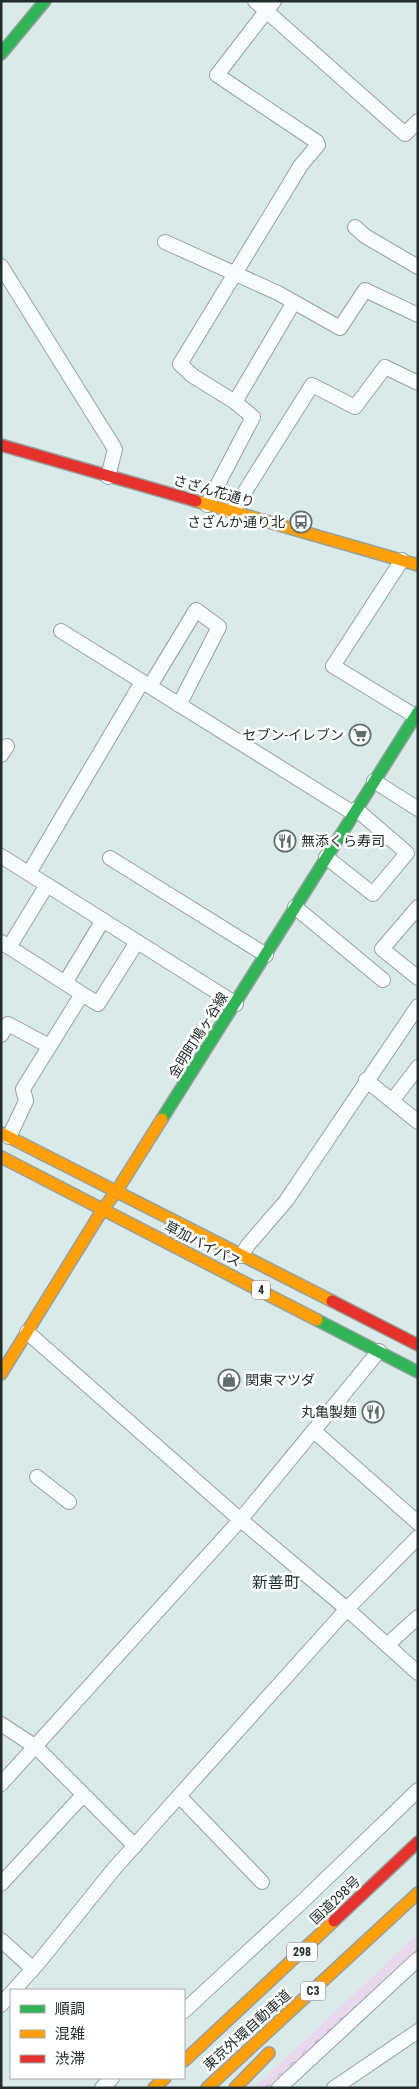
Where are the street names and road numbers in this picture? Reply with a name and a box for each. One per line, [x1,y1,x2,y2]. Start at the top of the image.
street label: さざん花通り [171,472,257,510]
street label: 金明町鳩ヶ谷線 [165,989,231,1081]
street label: 草加バイパス [162,1218,244,1270]
road number: 4 [252,1280,270,1300]
street label: 国道298号 [307,1873,363,1927]
road number: 298 [287,1942,317,1961]
road number: C3 [300,1982,326,2000]
street label: 東京外環自動車道 [200,1987,294,2073]

